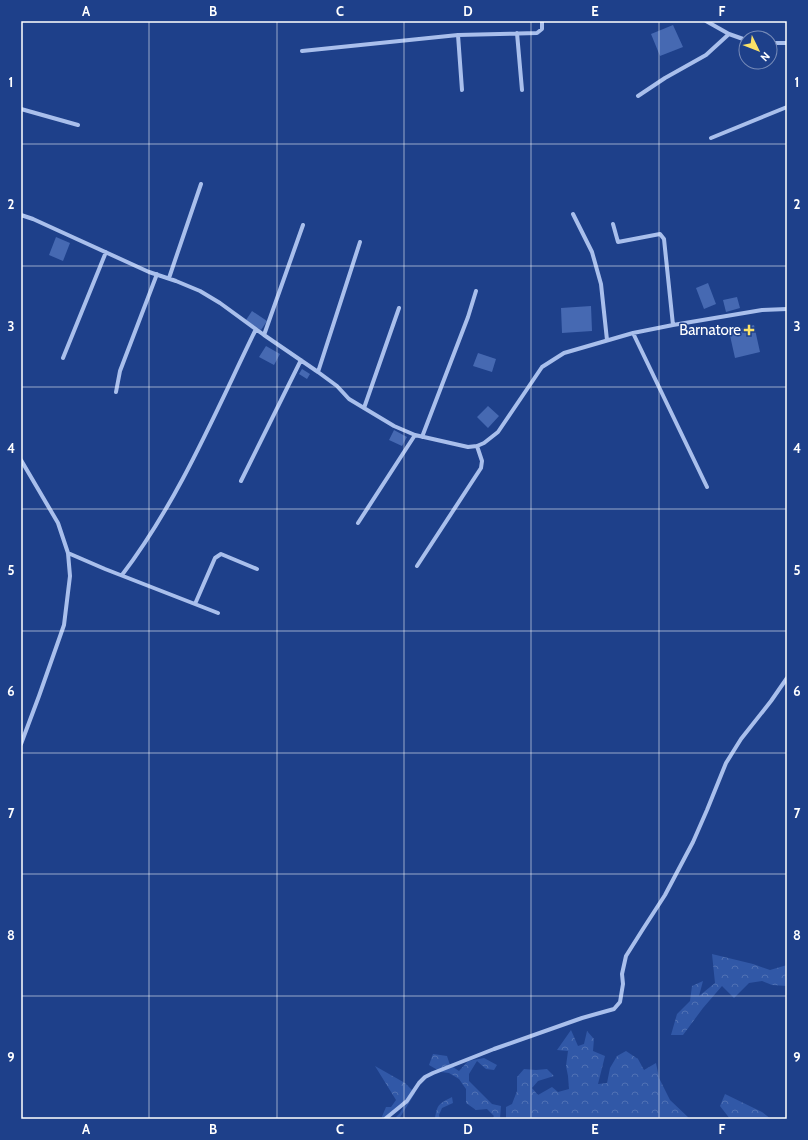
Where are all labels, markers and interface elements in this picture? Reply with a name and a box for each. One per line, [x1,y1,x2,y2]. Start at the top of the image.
text: A [82,3,91,19]
text: B [209,3,217,19]
text: C [336,3,344,19]
text: D [463,3,473,19]
text: E [591,3,599,19]
text: F [719,3,726,19]
north arrow [738,30,778,70]
text: N [758,49,773,64]
text: 1 [9,74,13,90]
text: 1 [795,74,799,90]
text: 2 [8,196,15,212]
text: 2 [794,196,801,212]
text: 3 [7,318,15,334]
text: 3 [793,318,801,334]
place label: Barnatore [679,321,741,339]
marker: Barnatore [744,325,754,335]
text: 4 [7,440,15,456]
text: 4 [793,440,801,456]
text: 5 [8,562,15,578]
text: 5 [794,562,801,578]
text: 6 [7,683,15,699]
text: 6 [793,683,801,699]
text: 7 [8,805,15,821]
text: 7 [794,805,801,821]
text: 8 [7,927,15,943]
text: 8 [793,927,801,943]
text: 9 [7,1049,15,1065]
text: 9 [793,1049,801,1065]
text: A [82,1121,91,1137]
text: B [209,1121,217,1137]
text: C [336,1121,344,1137]
text: D [463,1121,473,1137]
text: E [591,1121,599,1137]
text: F [719,1121,726,1137]

